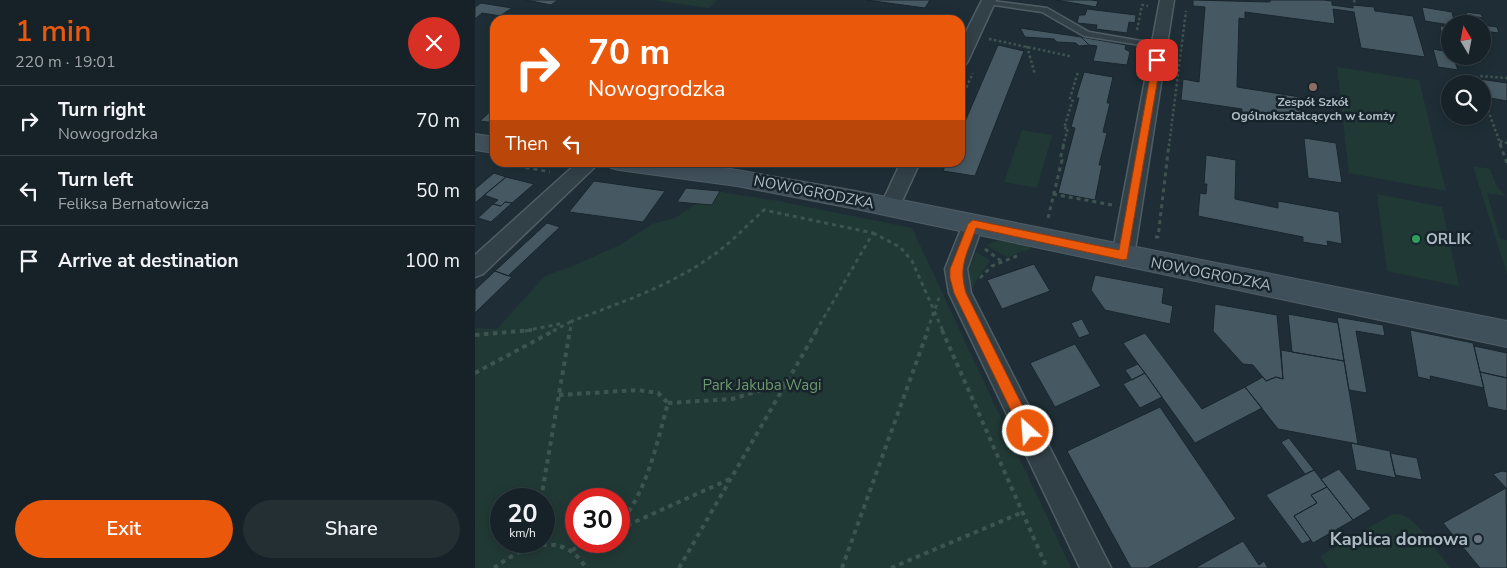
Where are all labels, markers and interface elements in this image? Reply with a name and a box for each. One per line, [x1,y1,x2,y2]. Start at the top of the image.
text: 1 min [15,11,91,52]
north arrow [1441,15,1491,65]
map controls [1441,15,1491,125]
button: close [408,17,460,69]
text: 70 m [588,29,670,76]
icon: right [505,35,570,100]
pin [1136,39,1178,81]
icon: arrive [1143,46,1171,74]
text: 220 m · 19:01 [15,51,116,73]
text: Nowogrodzka [588,74,725,104]
button: search [1441,75,1491,125]
marker: Zespół Szkół Ogólnokształcących w Łomży [1307,81,1319,93]
place label: Zespół Szkół Ogólnokształcących w Łomży [1231,94,1396,124]
text: Turn right [58,97,145,123]
icon: right [15,107,43,135]
text: 70 m [416,108,460,134]
text: Nowogrodzka [58,123,158,145]
icon: left [558,130,586,158]
text: Then [505,131,548,157]
text: Turn left [58,167,133,193]
street label: NOWOGRODZKA [752,171,876,213]
icon: left [15,177,43,205]
text: 50 m [416,178,460,204]
text: Feliksa Bernatowicza [58,193,209,215]
place label: ORLIK [1426,229,1472,249]
marker: ORLIK [1410,233,1422,245]
icon: arrive [15,247,43,275]
text: Arrive at destination [58,248,239,274]
text: 100 m [405,248,460,274]
street label: NOWOGRODZKA [1149,253,1273,295]
park label: Park Jakuba Wagi [703,375,821,395]
position arrow [1001,404,1053,456]
speed limit sign: 30 [565,488,630,553]
text: 20 [507,497,538,531]
button: Exit [15,500,233,558]
button: Share [243,500,460,558]
text: km/h [509,525,536,541]
place label: Kaplica domowa [1330,527,1468,551]
marker: Kaplica domowa [1472,533,1484,545]

